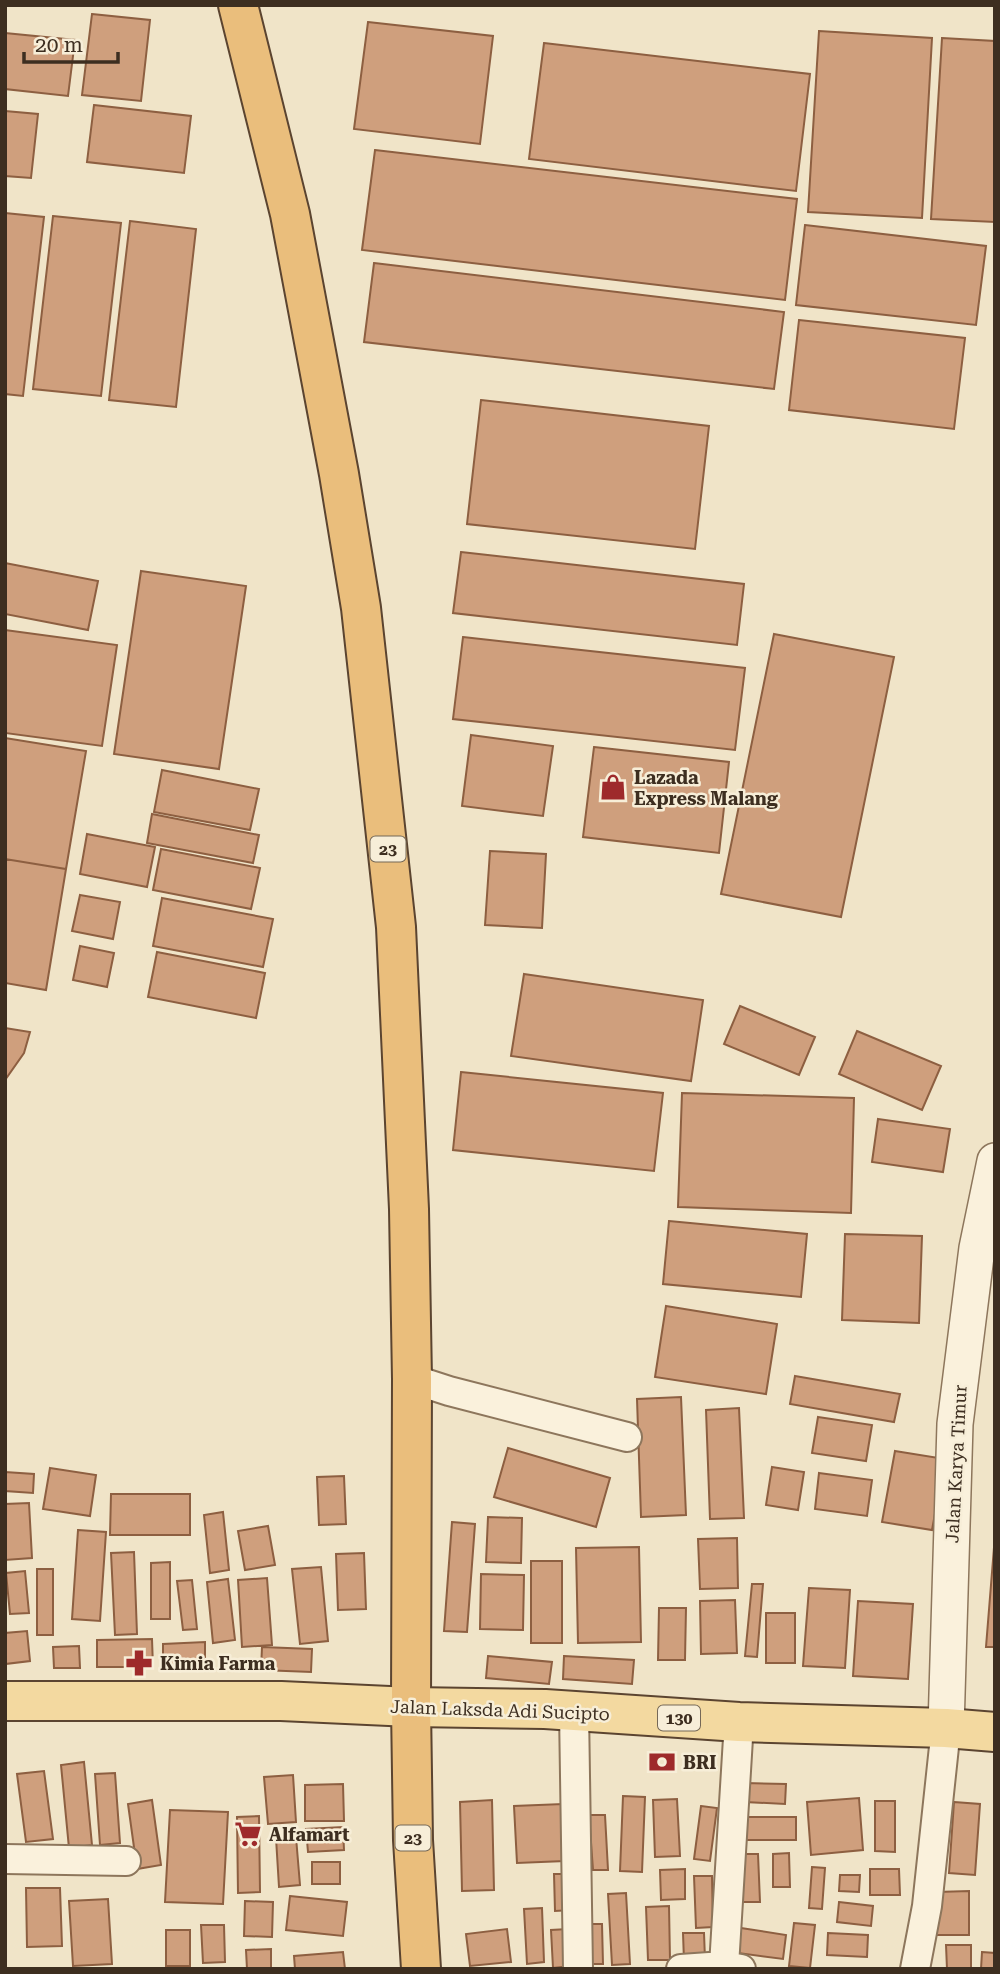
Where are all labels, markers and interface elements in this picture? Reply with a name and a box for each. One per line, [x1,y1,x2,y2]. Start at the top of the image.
scale bar [24,21,119,65]
text: 20 m [35,33,83,57]
place label: Lazada Express Malang [634,767,779,809]
shop icon: Lazada Express Malang [598,772,628,802]
road number: 23 [370,836,406,862]
street label: Jalan Karya Timur [941,1384,971,1544]
pharmacy icon: Kimia Farma [124,1648,154,1678]
place label: Kimia Farma [160,1653,276,1674]
street label: Jalan Laksda Adi Sucipto [390,1696,610,1724]
road number: 130 [658,1706,700,1730]
bank icon: BRI [647,1747,677,1777]
place label: BRI [683,1752,716,1773]
supermarket icon: Alfamart [233,1819,263,1849]
place label: Alfamart [269,1824,350,1845]
road number: 23 [396,1826,430,1850]

